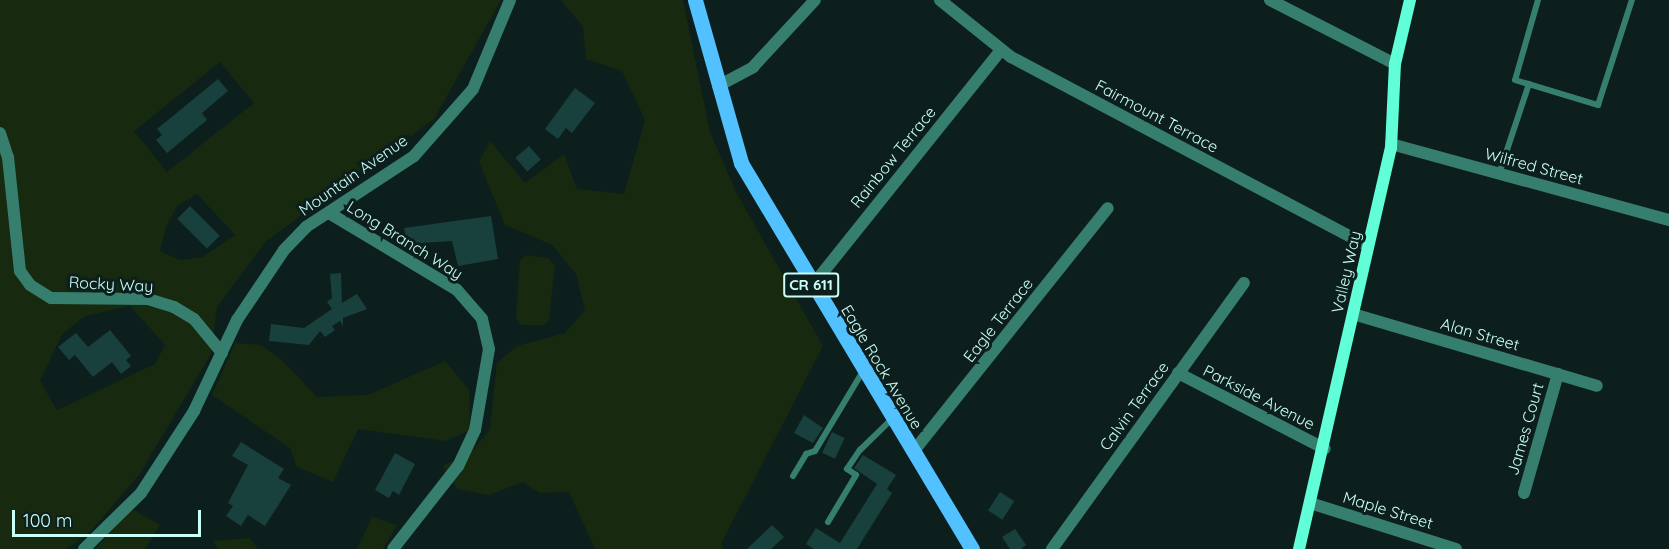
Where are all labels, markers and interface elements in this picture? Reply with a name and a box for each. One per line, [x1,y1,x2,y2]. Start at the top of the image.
street label: Fairmount Terrace [1092,76,1222,156]
street label: Rainbow Terrace [846,102,940,212]
street label: Mountain Avenue [295,130,411,220]
street label: Wilfred Street [1483,144,1585,188]
street label: Long Branch Way [344,197,466,283]
street label: Valley Way [1327,229,1365,315]
street label: Rocky Way [68,272,154,296]
road number: CR 611 [782,273,840,297]
street label: Eagle Terrace [959,274,1037,366]
street label: Eagle Rock Avenue [837,301,927,433]
street label: Alan Street [1438,314,1522,354]
street label: Calvin Terrace [1095,358,1173,454]
street label: Parkside Avenue [1200,361,1318,433]
street label: James Court [1503,381,1547,477]
street label: Maple Street [1341,487,1435,533]
scale bar [15,498,204,536]
text: 100 m [23,509,72,532]

